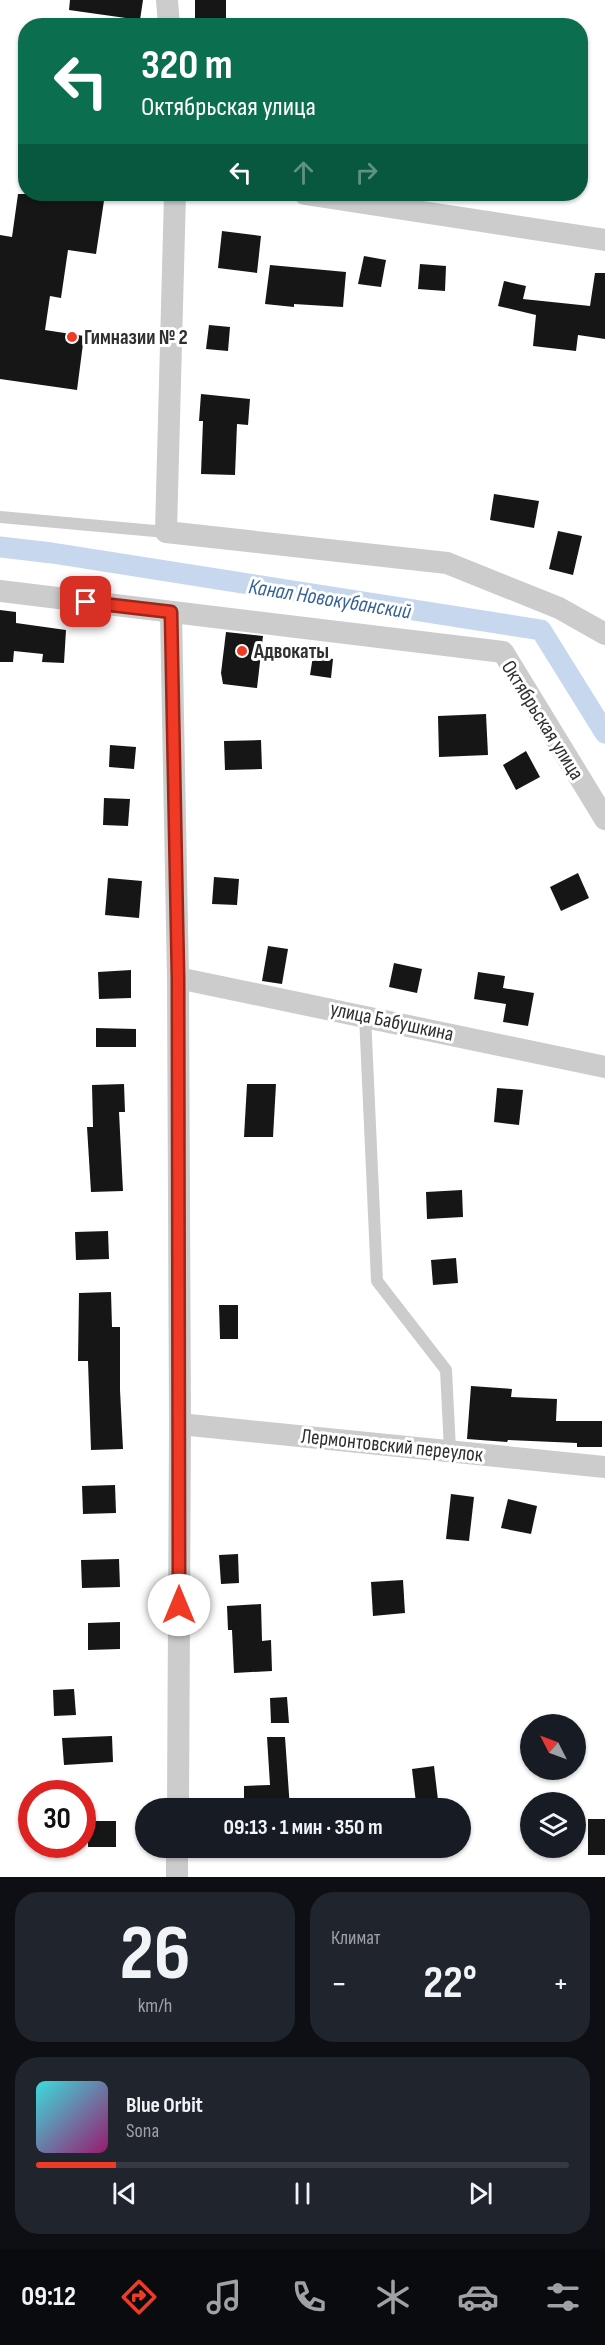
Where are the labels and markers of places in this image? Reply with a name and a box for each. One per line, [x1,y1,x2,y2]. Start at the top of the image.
place label: Гимназии № 2 [84,325,188,350]
marker: Гимназии № 2 [65,330,79,344]
pin [60,576,111,627]
place label: Адвокаты [253,639,329,664]
marker: Адвокаты [235,644,249,658]

